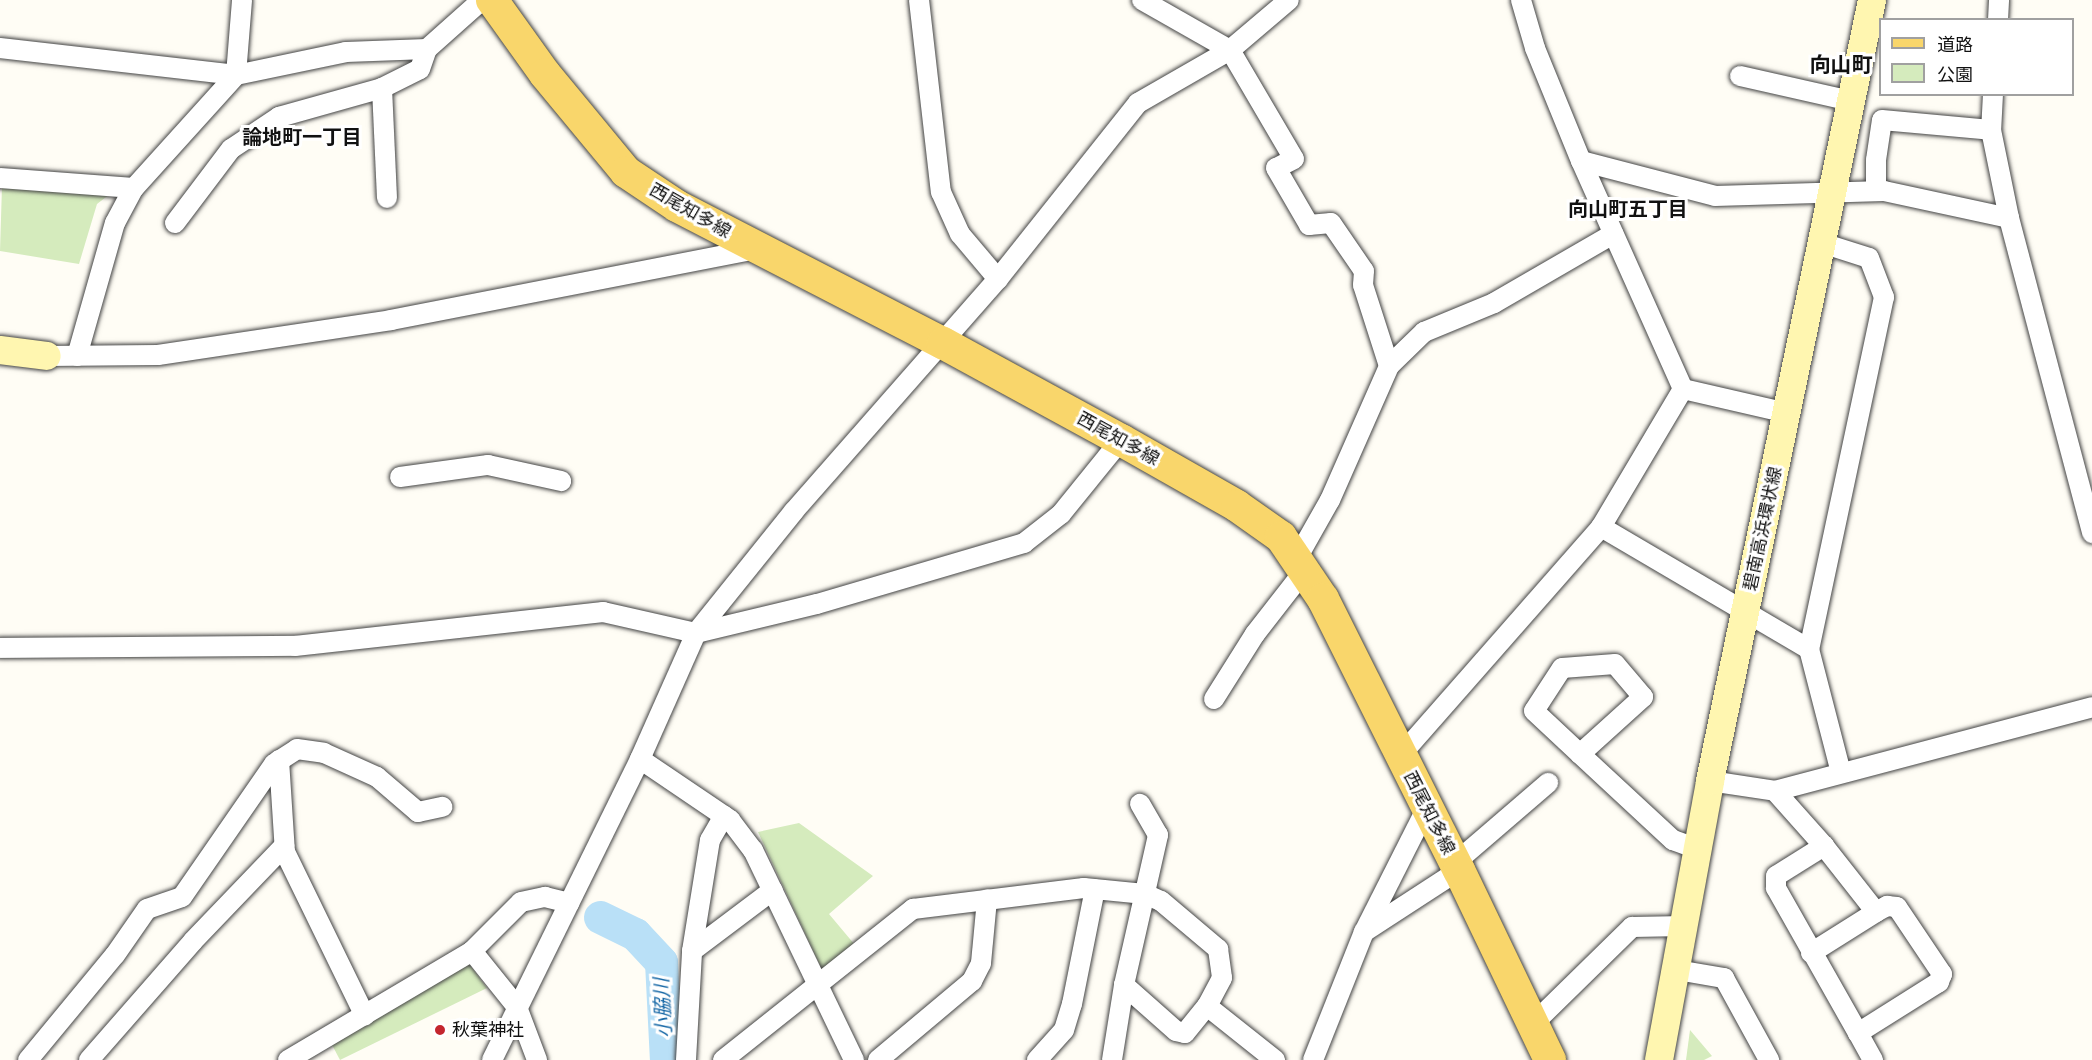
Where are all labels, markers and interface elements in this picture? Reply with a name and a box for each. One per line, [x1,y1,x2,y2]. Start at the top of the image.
legend [1879,18,2074,96]
text: 道路 [1937,34,1973,56]
district label: 向山町 [1810,52,1872,78]
text: 公園 [1937,64,1973,86]
district label: 論地町一丁目 [242,125,362,149]
street label: 西尾知多線 [646,179,734,243]
district label: 向山町五丁目 [1568,197,1688,221]
street label: 西尾知多線 [1073,408,1163,470]
street label: 碧南高浜環状線 [1739,465,1787,593]
street label: 西尾知多線 [1399,768,1459,858]
water label: 小脇川 [649,977,677,1039]
place label: 秋葉神社 [452,1019,524,1041]
marker: 秋葉神社 [433,1023,447,1037]

